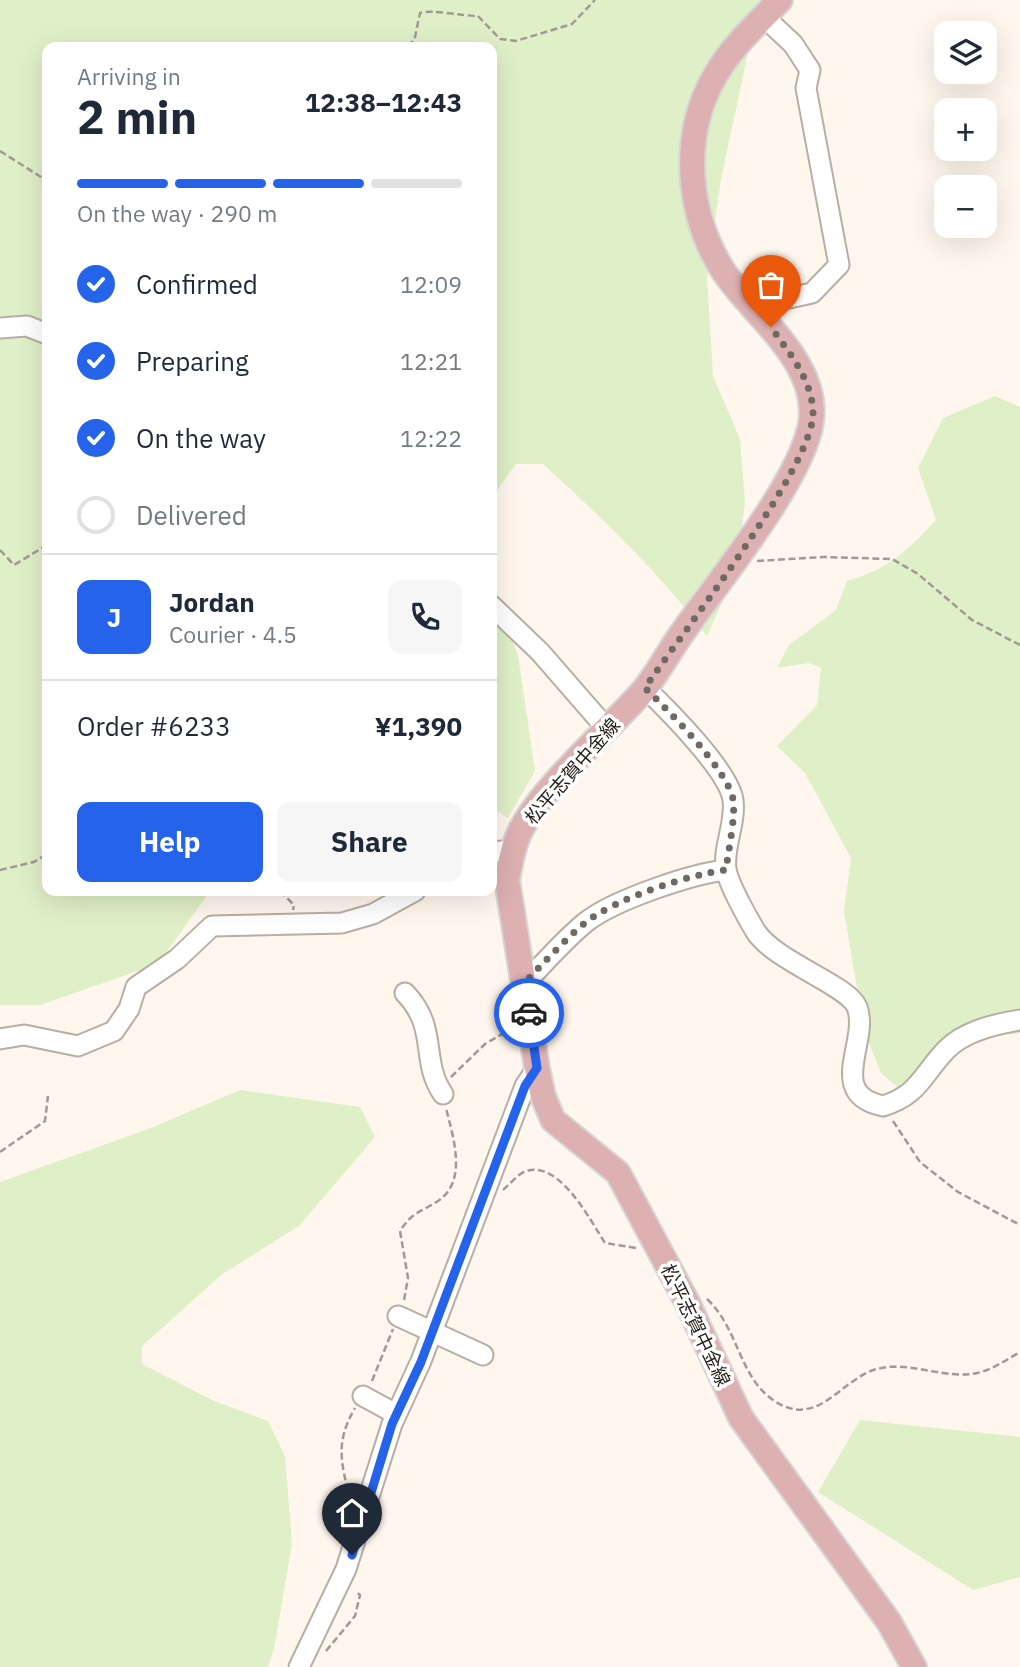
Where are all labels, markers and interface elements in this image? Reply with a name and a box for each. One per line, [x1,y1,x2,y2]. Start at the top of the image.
map controls [934,21,997,238]
button: layers [934,21,997,84]
text: Arriving in [77,61,181,91]
text: 12:38–12:43 [305,85,462,119]
text: 2 min [77,87,197,147]
button: + [934,98,997,161]
button: − [934,175,997,238]
text: On the way · 290 m [77,198,277,228]
pin [741,255,801,327]
icon: check [77,265,115,303]
icon: bag [752,266,790,304]
text: Confirmed [136,267,258,301]
text: 12:09 [400,269,462,299]
icon: check [77,342,115,380]
text: Preparing [136,344,249,378]
text: 12:21 [400,346,462,376]
icon: check [77,419,115,457]
text: On the way [136,421,266,455]
text: 12:22 [400,423,462,453]
text: Delivered [136,498,247,532]
button: phone [388,580,462,654]
text: Jordan [169,585,255,619]
text: J [107,600,121,634]
text: Courier · 4.5 [169,619,297,649]
text: Order #6233 [77,709,231,743]
text: ¥1,390 [375,709,462,743]
street label: 松平志賀中金線 [519,713,625,829]
button: Help [77,802,263,882]
button: Share [277,802,462,882]
courier [494,978,564,1048]
icon: car [510,994,548,1032]
street label: 松平志賀中金線 [656,1260,736,1390]
pin [322,1483,382,1555]
icon: home [333,1494,371,1532]

